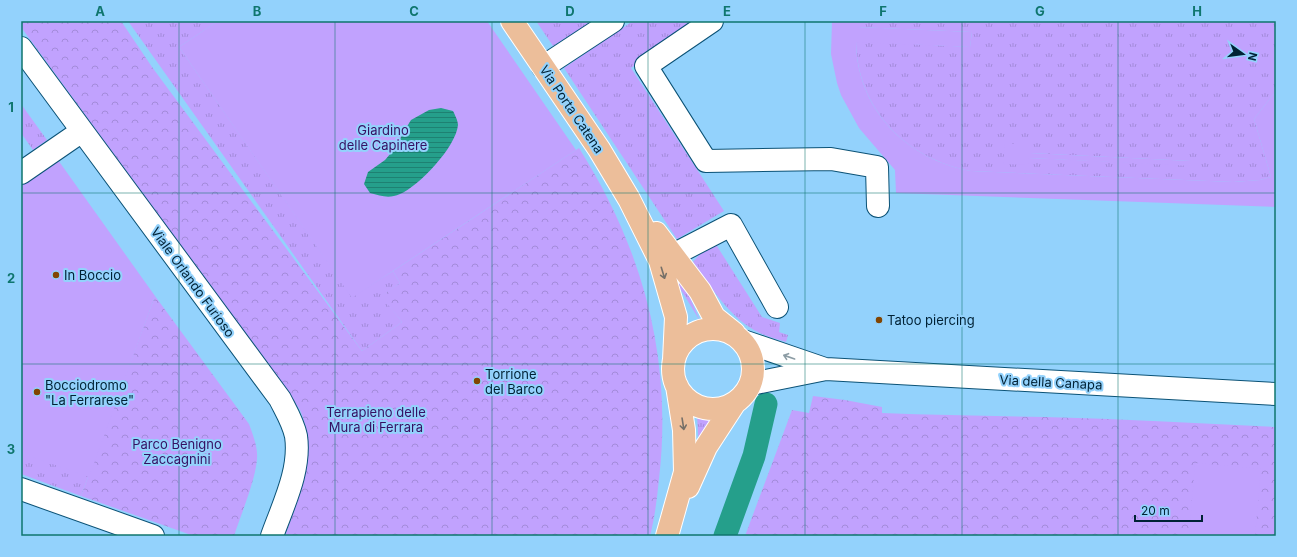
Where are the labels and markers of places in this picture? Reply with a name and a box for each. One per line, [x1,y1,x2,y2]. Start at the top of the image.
place label: In Boccio [64,267,121,283]
marker: In Boccio [51,270,61,280]
place label: Tatoo piercing [887,312,975,328]
marker: Tatoo piercing [874,315,884,325]
place label: Torrione del Barco [485,366,543,397]
marker: Torrione del Barco [472,376,482,386]
place label: Bocciodromo "La Ferrarese" [45,377,134,408]
marker: Bocciodromo "La Ferrarese" [32,387,42,397]

